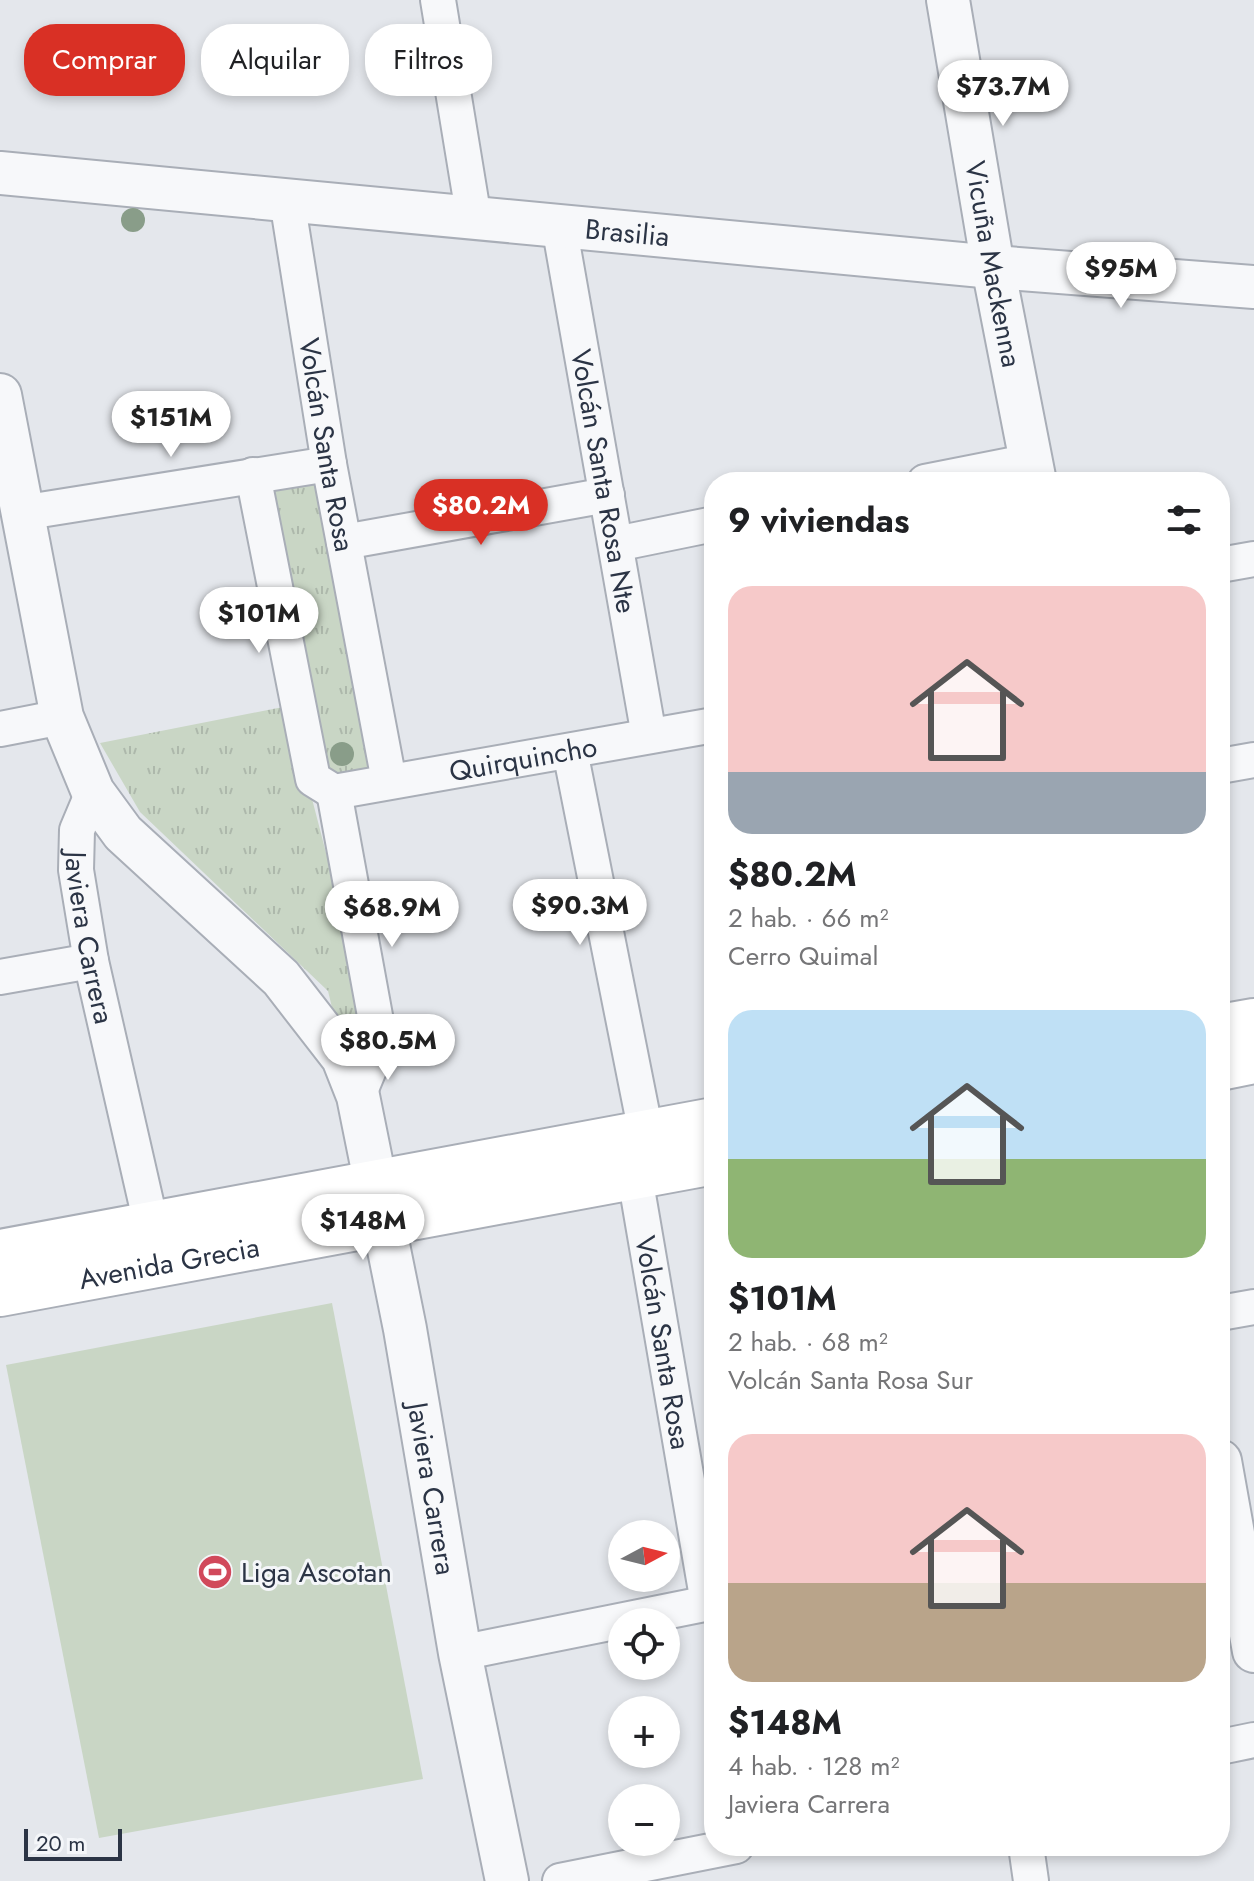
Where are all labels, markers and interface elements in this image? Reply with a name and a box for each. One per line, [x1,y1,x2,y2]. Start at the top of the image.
chip: Comprar [24,24,185,96]
chip: Alquilar [201,24,349,96]
chip: Filtros [365,24,492,96]
pin: $73.7M [938,60,1068,128]
text: $73.7M [956,67,1050,105]
street label: Vicuña Mackenna [955,158,1033,371]
street label: Brasilia [583,208,671,257]
pin: $95M [1074,242,1168,310]
text: $95M [1084,249,1158,287]
street label: Volcán Santa Rosa [289,335,366,555]
street label: Volcán Santa Rosa Nte [561,346,647,616]
pin: $151M [115,391,227,459]
text: $151M [130,398,212,436]
pin: $80.2M [416,479,546,547]
text: $80.2M [432,486,530,524]
text: 9 viviendas [728,496,909,545]
icon: filters [1162,498,1206,542]
pin: $101M [203,587,315,655]
text: $101M [217,594,301,632]
icon: home [895,638,1039,782]
street label: Quirquincho [446,726,600,792]
street label: Javiera Carrera [55,847,125,1028]
text: $80.2M [728,850,857,899]
pin: $90.3M [515,879,645,947]
pin: $68.9M [327,881,457,949]
text: $90.3M [531,886,629,924]
text: $68.9M [343,888,441,926]
text: 2 hab. · 66 m² [728,899,889,937]
text: Cerro Quimal [728,937,878,975]
pin: $80.5M [323,1014,453,1082]
text: $80.5M [339,1021,437,1059]
icon: home [895,1062,1039,1206]
pin: $148M [307,1194,419,1262]
text: $148M [319,1201,407,1239]
street label: Avenida Grecia [76,1226,263,1299]
street label: Volcán Santa Rosa [625,1233,702,1452]
text: $101M [728,1274,837,1323]
text: 2 hab. · 68 m² [728,1323,888,1361]
text: Volcán Santa Rosa Sur [728,1361,973,1399]
street label: Javiera Carrera [397,1395,467,1578]
icon: home [895,1486,1039,1630]
north arrow [608,1520,680,1592]
map controls [608,1520,680,1856]
place label: Liga Ascotan [241,1552,392,1593]
sports icon: Liga Ascotan [196,1553,234,1591]
button: locate [608,1608,680,1680]
button: + [608,1696,680,1768]
text: $148M [728,1698,842,1747]
text: 4 hab. · 128 m² [728,1747,900,1785]
button: − [608,1784,680,1856]
text: Javiera Carrera [728,1785,890,1823]
scale bar [24,1825,122,1861]
text: 20 m [36,1827,85,1859]

